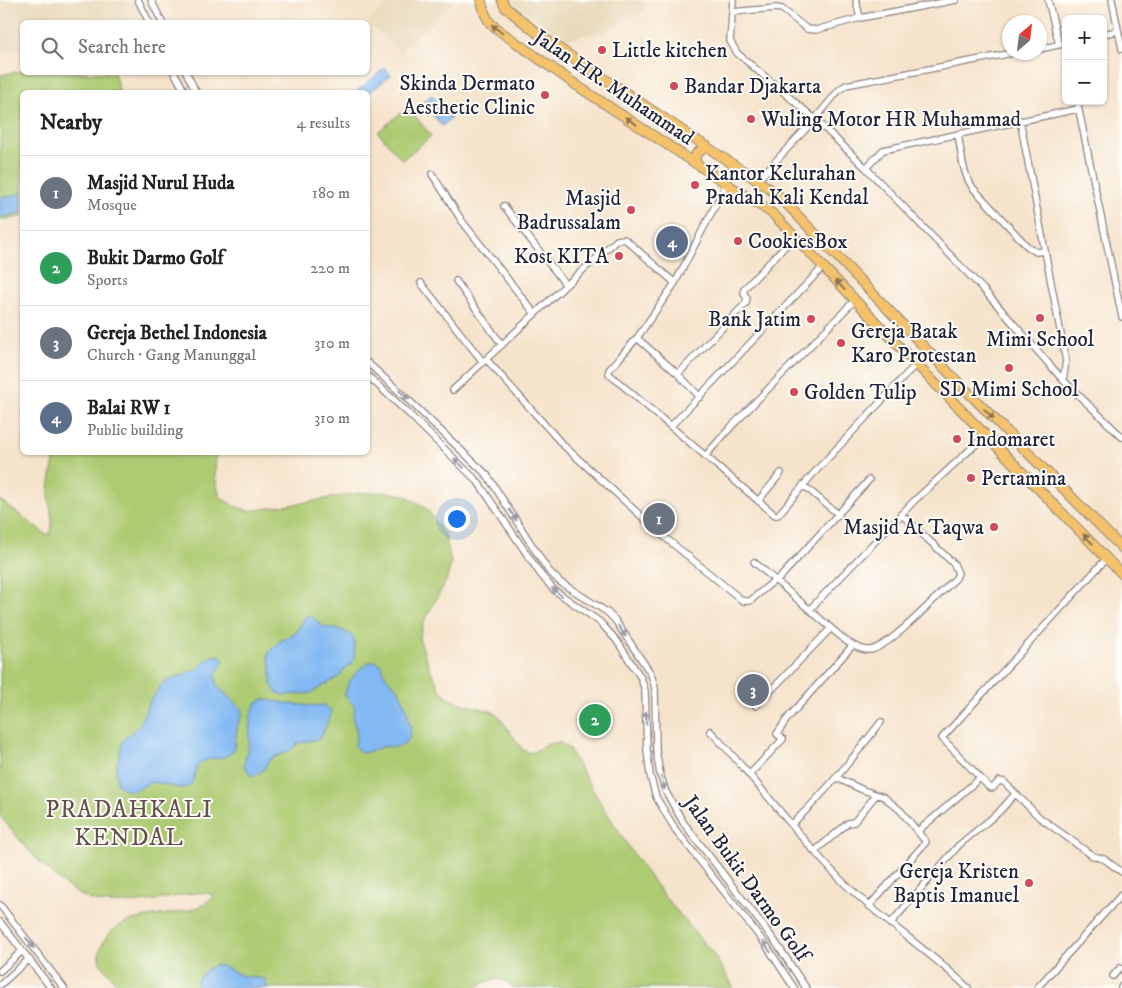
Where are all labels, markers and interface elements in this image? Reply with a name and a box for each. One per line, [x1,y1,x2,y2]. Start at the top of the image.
north arrow [1002,15,1047,60]
map controls [1062,15,1107,105]
button: + [1062,15,1107,60]
search box [20,20,370,75]
one-way arrow [491,23,504,34]
street label: Jalan HR. Muhammad [526,23,699,152]
icon: search [38,34,66,62]
text: Search here [78,36,166,59]
place label: Little kitchen [612,38,727,64]
marker: Little kitchen [596,44,608,56]
button: − [1062,60,1107,105]
place label: Skinda Dermato Aesthetic Clinic [400,71,535,121]
place label: Bandar Djakarta [684,74,821,100]
marker: Bandar Djakarta [668,80,680,92]
marker: Skinda Dermato Aesthetic Clinic [539,89,551,101]
place label: Wuling Motor HR Muhammad [760,107,1022,133]
text: Nearby [40,110,102,136]
text: 4 results [297,113,350,133]
marker: Wuling Motor HR Muhammad [745,113,757,125]
one-way arrow [624,116,638,126]
place label: Kantor Kelurahan Pradah Kali Kendal [705,161,869,211]
text: Masjid Nurul Huda [87,172,235,195]
marker: Kantor Kelurahan Pradah Kali Kendal [689,179,701,191]
text: 1 [53,183,59,203]
text: 180 m [312,183,350,203]
place label: Masjid Badrussalam [516,186,622,236]
text: Mosque [87,195,137,215]
marker: Masjid Badrussalam [625,204,637,216]
pin: 4 [656,223,688,261]
place label: CookiesBox [748,229,848,255]
marker: CookiesBox [732,235,744,247]
place label: Kost KITA [514,244,610,270]
text: Bukit Darmo Golf [87,247,224,270]
marker: Kost KITA [613,250,625,262]
text: 2 [52,258,60,278]
text: 220 m [310,258,350,278]
text: Sports [87,270,128,290]
one-way arrow [834,279,846,291]
place label: Bank Jatim [708,307,801,333]
marker: Mimi School [1034,312,1046,324]
marker: Bank Jatim [805,313,817,325]
place label: Gereja Batak Karo Protestan [851,319,977,369]
text: Gereja Bethel Indonesia [87,322,267,345]
place label: Mimi School [986,327,1095,353]
text: 3 [53,333,59,353]
text: 310 m [314,333,350,353]
marker: Gereja Batak Karo Protestan [835,337,847,349]
text: Church · Gang Manunggal [87,345,256,365]
marker: SD Mimi School [1003,362,1015,374]
place label: SD Mimi School [939,377,1079,403]
place label: Golden Tulip [804,380,917,406]
marker: Golden Tulip [788,386,800,398]
one-way arrow [397,389,409,401]
text: Balai RW 1 [87,397,171,420]
text: 4 [51,408,61,428]
text: 310 m [314,408,350,428]
one-way arrow [983,408,995,420]
text: Public building [87,420,183,440]
place label: Indomaret [967,427,1055,453]
marker: Indomaret [951,433,963,445]
one-way arrow [453,457,465,469]
place label: Pertamina [981,466,1066,492]
marker: Pertamina [965,472,977,484]
pin: 1 [643,500,675,538]
your location [444,506,470,532]
one-way arrow [508,508,518,521]
place label: Masjid At Taqwa [843,515,984,541]
marker: Masjid At Taqwa [988,521,1000,533]
one-way arrow [1082,533,1094,545]
one-way arrow [551,586,564,597]
one-way arrow [617,624,627,638]
pin: 3 [737,671,769,709]
pin: 2 [579,701,611,739]
one-way arrow [642,709,650,725]
one-way arrow [659,776,667,791]
street label: Jalan Bukit Darmo Golf [676,789,817,969]
district label: PRADAHKALI KENDAL [45,795,213,853]
place label: Gereja Kristen Baptis Imanuel [893,859,1020,909]
marker: Gereja Kristen Baptis Imanuel [1023,877,1035,889]
one-way arrow [24,936,35,949]
one-way arrow [762,941,772,954]

